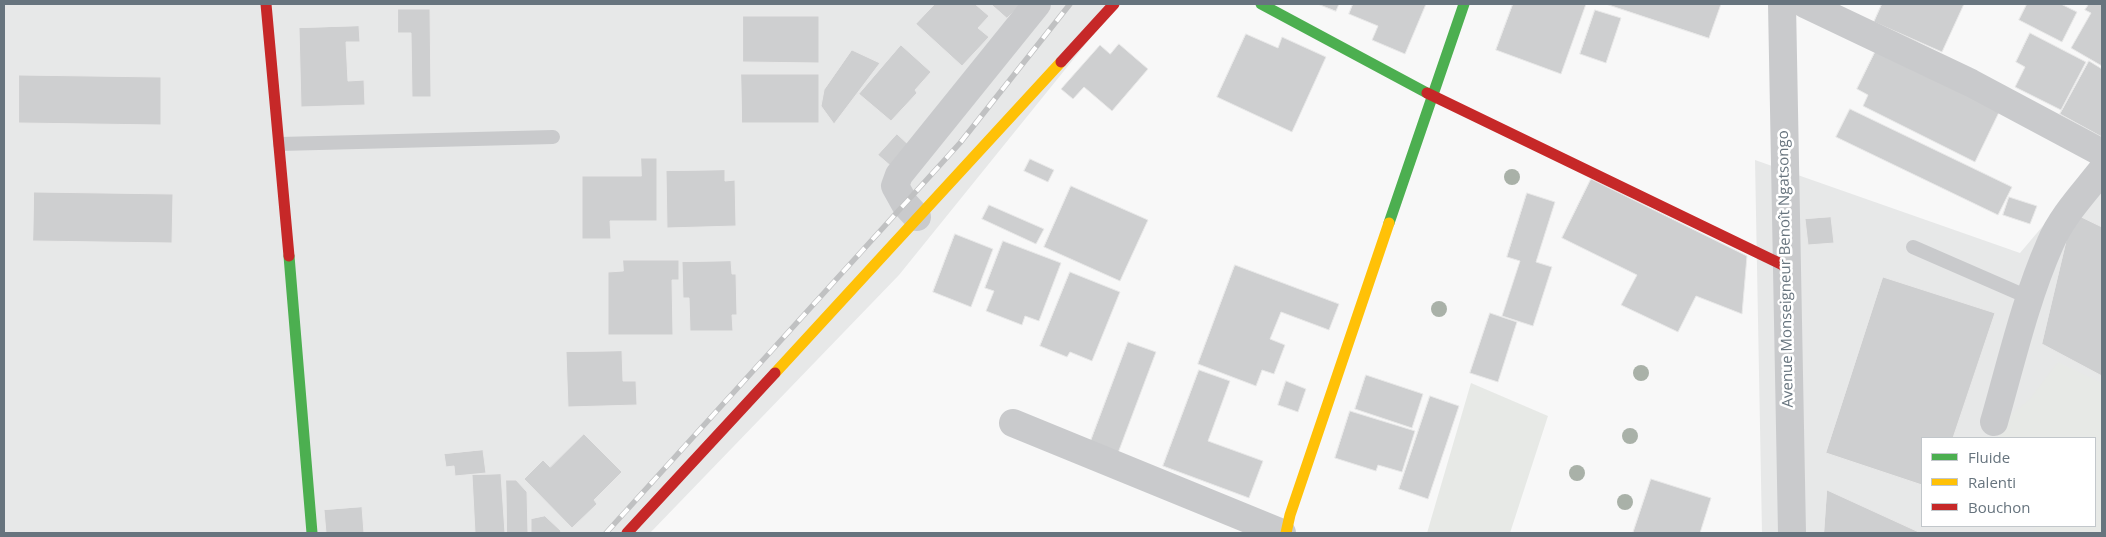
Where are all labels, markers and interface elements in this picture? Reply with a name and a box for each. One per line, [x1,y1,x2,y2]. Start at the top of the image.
street label: Avenue Monseigneur Benoît Ngatsongo [1775,130,1797,408]
legend [1921,437,2096,527]
text: Fluide [1968,447,2010,467]
text: Ralenti [1968,472,2016,492]
text: Bouchon [1968,497,2031,517]

